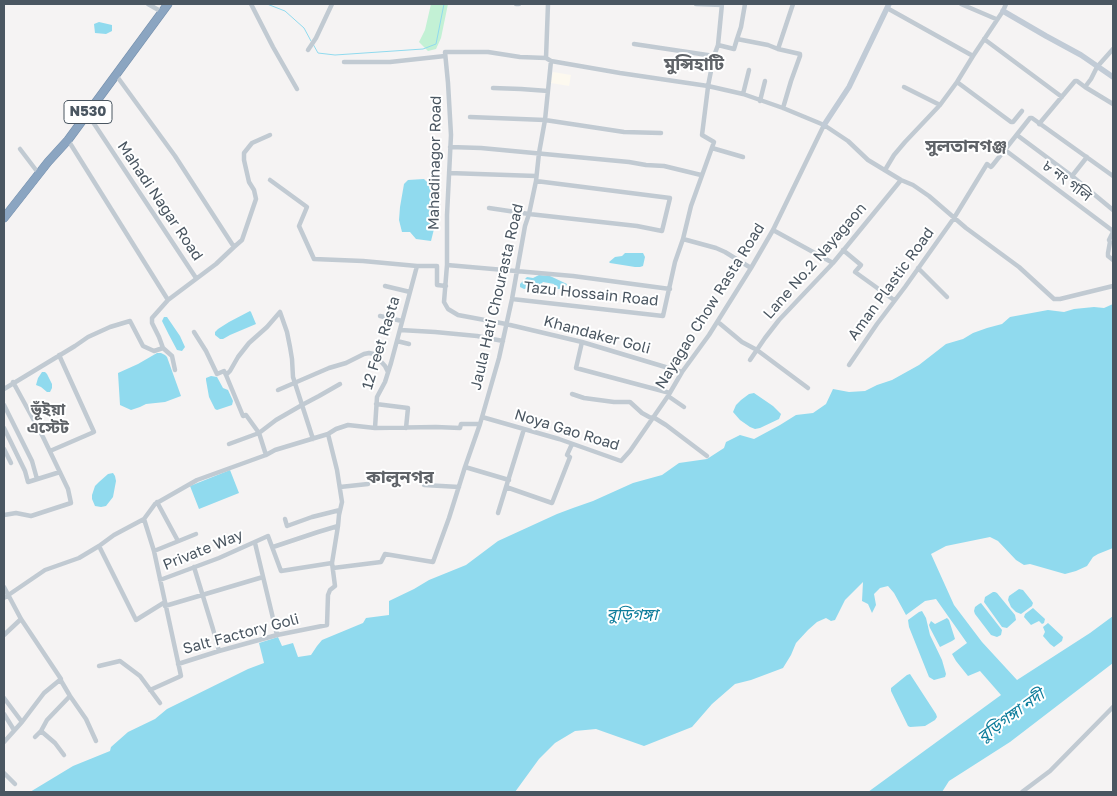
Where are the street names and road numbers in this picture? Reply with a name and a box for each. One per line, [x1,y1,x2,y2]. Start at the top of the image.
street label: Mahadinagor Road [425,96,445,230]
road number: N530 [64,100,112,124]
street label: Mahadi Nagar Road [113,138,207,264]
street label: ৮ নং গলি [1039,157,1095,205]
street label: Lane No.2 Nayagaon [760,199,870,323]
street label: Jaula Hati Chourasta Road [467,202,527,392]
street label: Nayagao Chow Rasta Road [651,220,769,392]
street label: Aman Plastic Road [844,224,938,344]
street label: Tazu Hossain Road [523,278,659,310]
street label: 12 Feet Rasta [358,294,404,392]
street label: Khandaker Goli [542,312,652,358]
street label: Noya Gao Road [512,405,622,455]
street label: Private Way [160,526,246,574]
street label: Salt Factory Goli [181,610,301,658]

